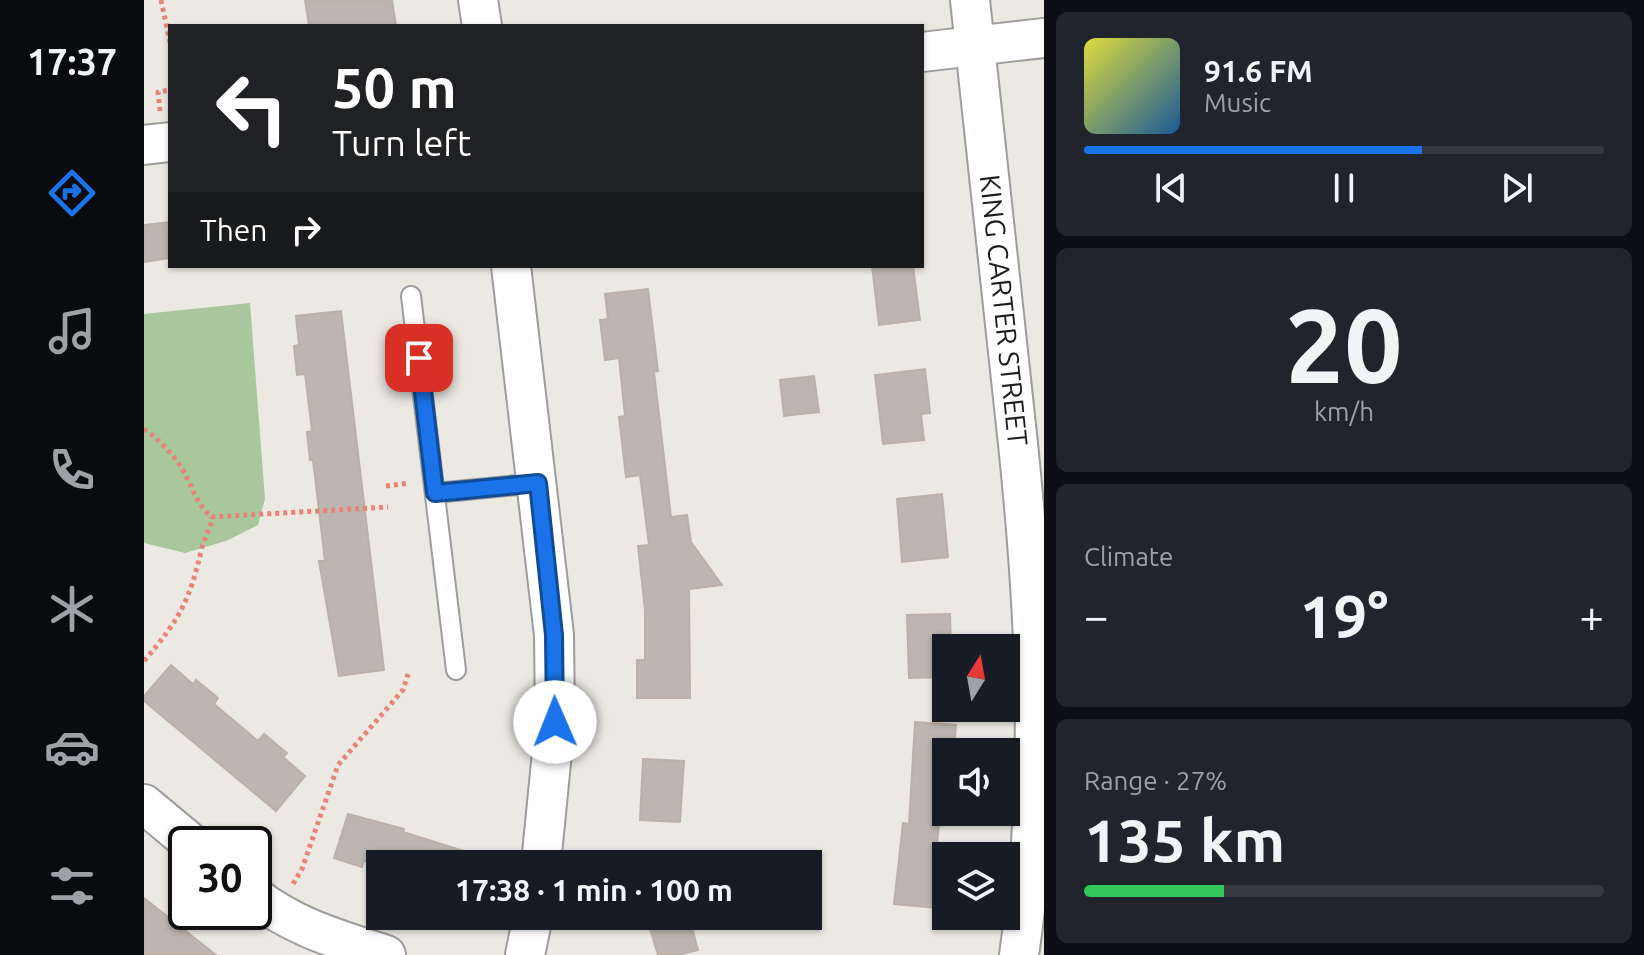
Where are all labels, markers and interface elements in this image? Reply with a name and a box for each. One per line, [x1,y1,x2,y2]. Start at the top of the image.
text: 17:37 [27,41,117,82]
text: 91.6 FM [1204,54,1313,88]
icon: left [200,56,304,160]
text: 50 m [332,56,457,119]
text: Music [1204,88,1271,117]
text: Turn left [332,122,471,163]
icon: directions [44,165,100,221]
icon: previous [1149,166,1193,210]
icon: pause [1322,166,1366,210]
icon: next [1495,166,1539,210]
street label: KING CARTER STREET [975,173,1034,448]
icon: right [284,208,328,252]
text: Then [200,213,268,247]
text: 20 [1285,286,1403,403]
icon: music [44,303,100,359]
pin [385,324,453,392]
icon: arrive [397,336,441,380]
text: km/h [1314,397,1374,426]
icon: phone [44,442,100,498]
text: Climate [1084,542,1173,571]
icon: climate [44,581,100,637]
text: 19° [1300,582,1388,649]
text: − [1084,591,1109,640]
text: + [1579,591,1604,640]
north arrow [932,634,1020,722]
map controls [932,634,1020,930]
position arrow [513,680,597,764]
icon: car [44,719,100,775]
button: sound [932,738,1020,826]
text: Range · 27% [1084,766,1227,795]
text: 135 km [1084,806,1285,873]
speed limit sign: 30 [168,826,272,930]
button: layers [932,842,1020,930]
icon: filters [44,858,100,914]
text: 17:38 · 1 min · 100 m [455,873,733,907]

